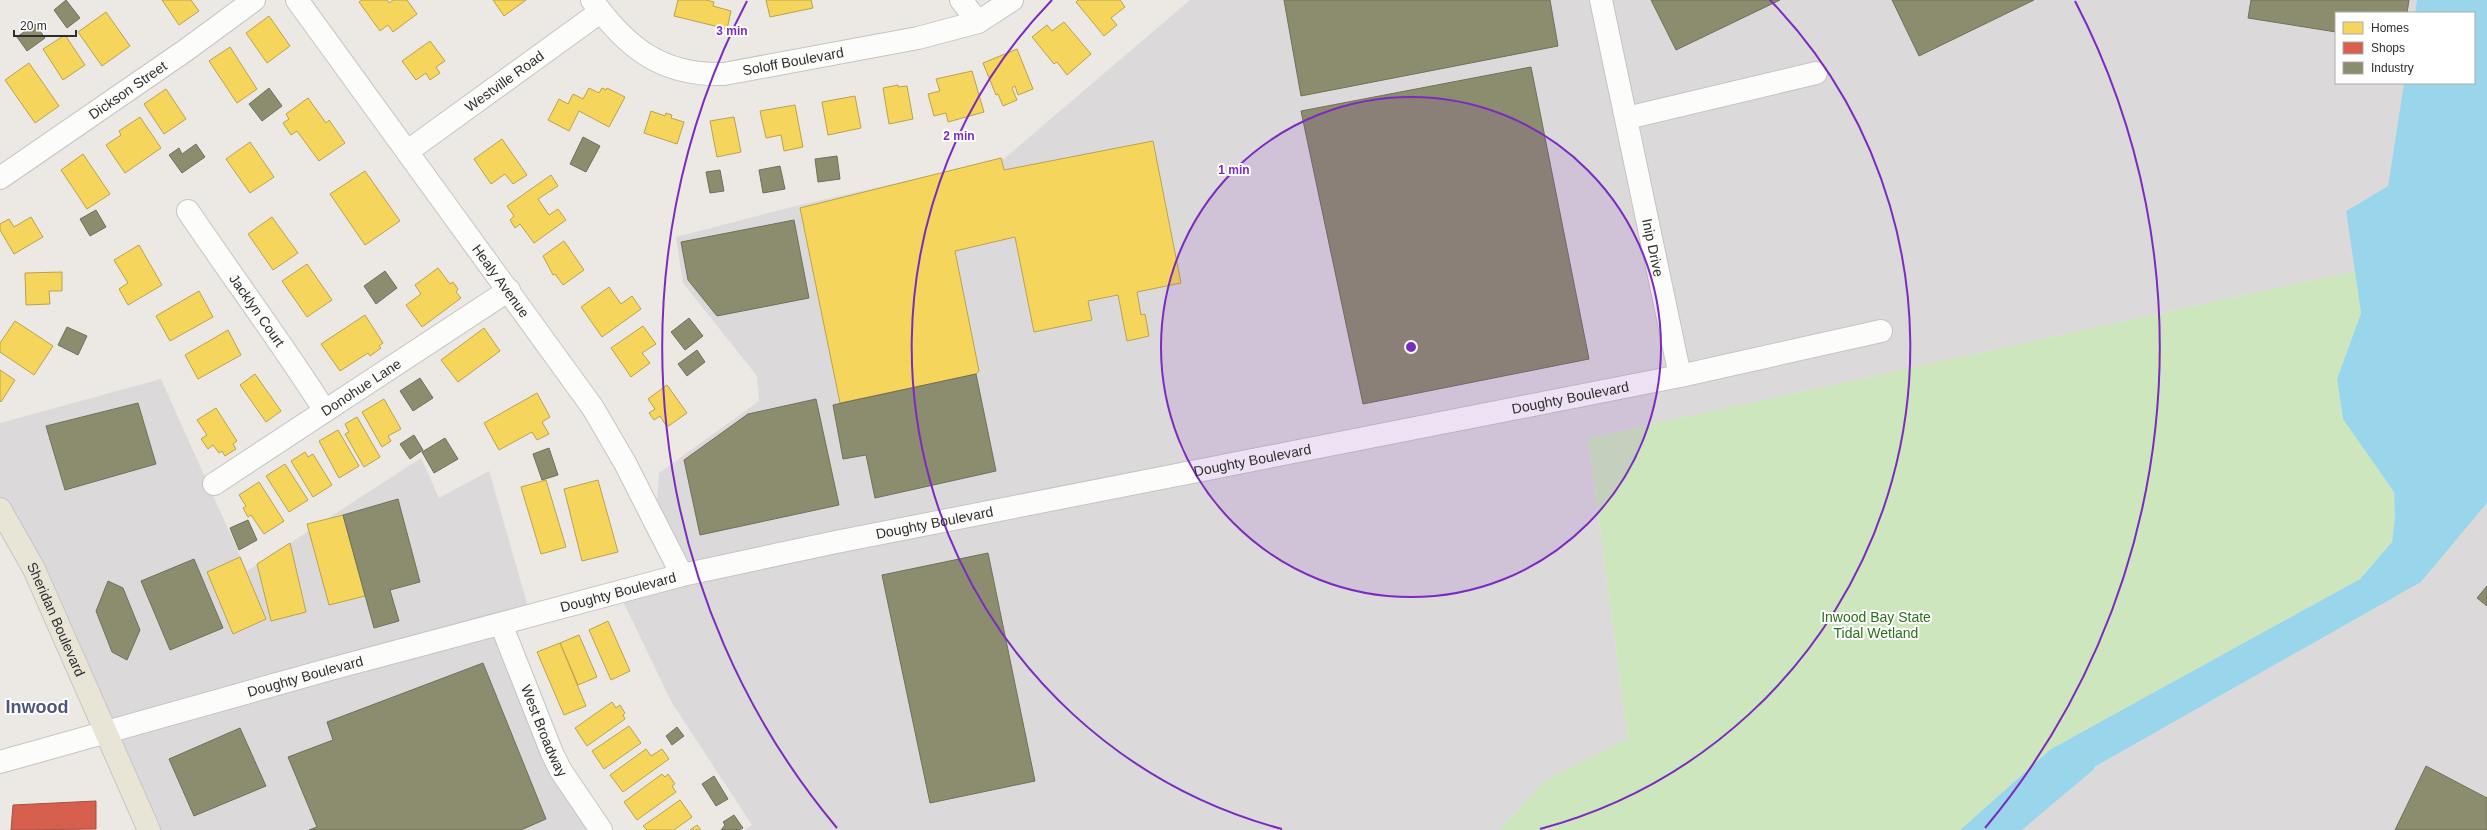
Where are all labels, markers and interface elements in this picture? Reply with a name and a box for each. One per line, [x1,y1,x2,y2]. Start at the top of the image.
scale bar [14,12,76,38]
legend [2335,12,2475,84]
text: 20 m [20,19,47,33]
text: Homes [2371,21,2409,35]
text: 3 min [716,24,748,38]
text: Shops [2371,41,2405,55]
street label: Soloff Boulevard [741,44,845,78]
street label: Westville Road [462,47,547,115]
street label: Dickson Street [86,58,170,123]
text: Industry [2371,61,2414,75]
text: 2 min [943,129,975,143]
text: 1 min [1218,163,1250,177]
street label: Inip Drive [1639,217,1667,278]
street label: Healy Avenue [469,241,533,321]
street label: Jacklyn Court [226,271,288,350]
centre of rings [1404,340,1418,354]
street label: Donohue Lane [318,355,404,419]
street label: Doughty Boulevard [1510,378,1630,417]
street label: Doughty Boulevard [1192,441,1312,479]
street label: Doughty Boulevard [874,503,994,542]
street label: Sheridan Boulevard [24,559,88,679]
street label: Doughty Boulevard [558,569,678,615]
park label: Inwood Bay State Tidal Wetland [1821,609,1931,641]
street label: Doughty Boulevard [246,653,365,700]
street label: West Broadway [518,682,570,780]
district label: Inwood [6,697,68,717]

